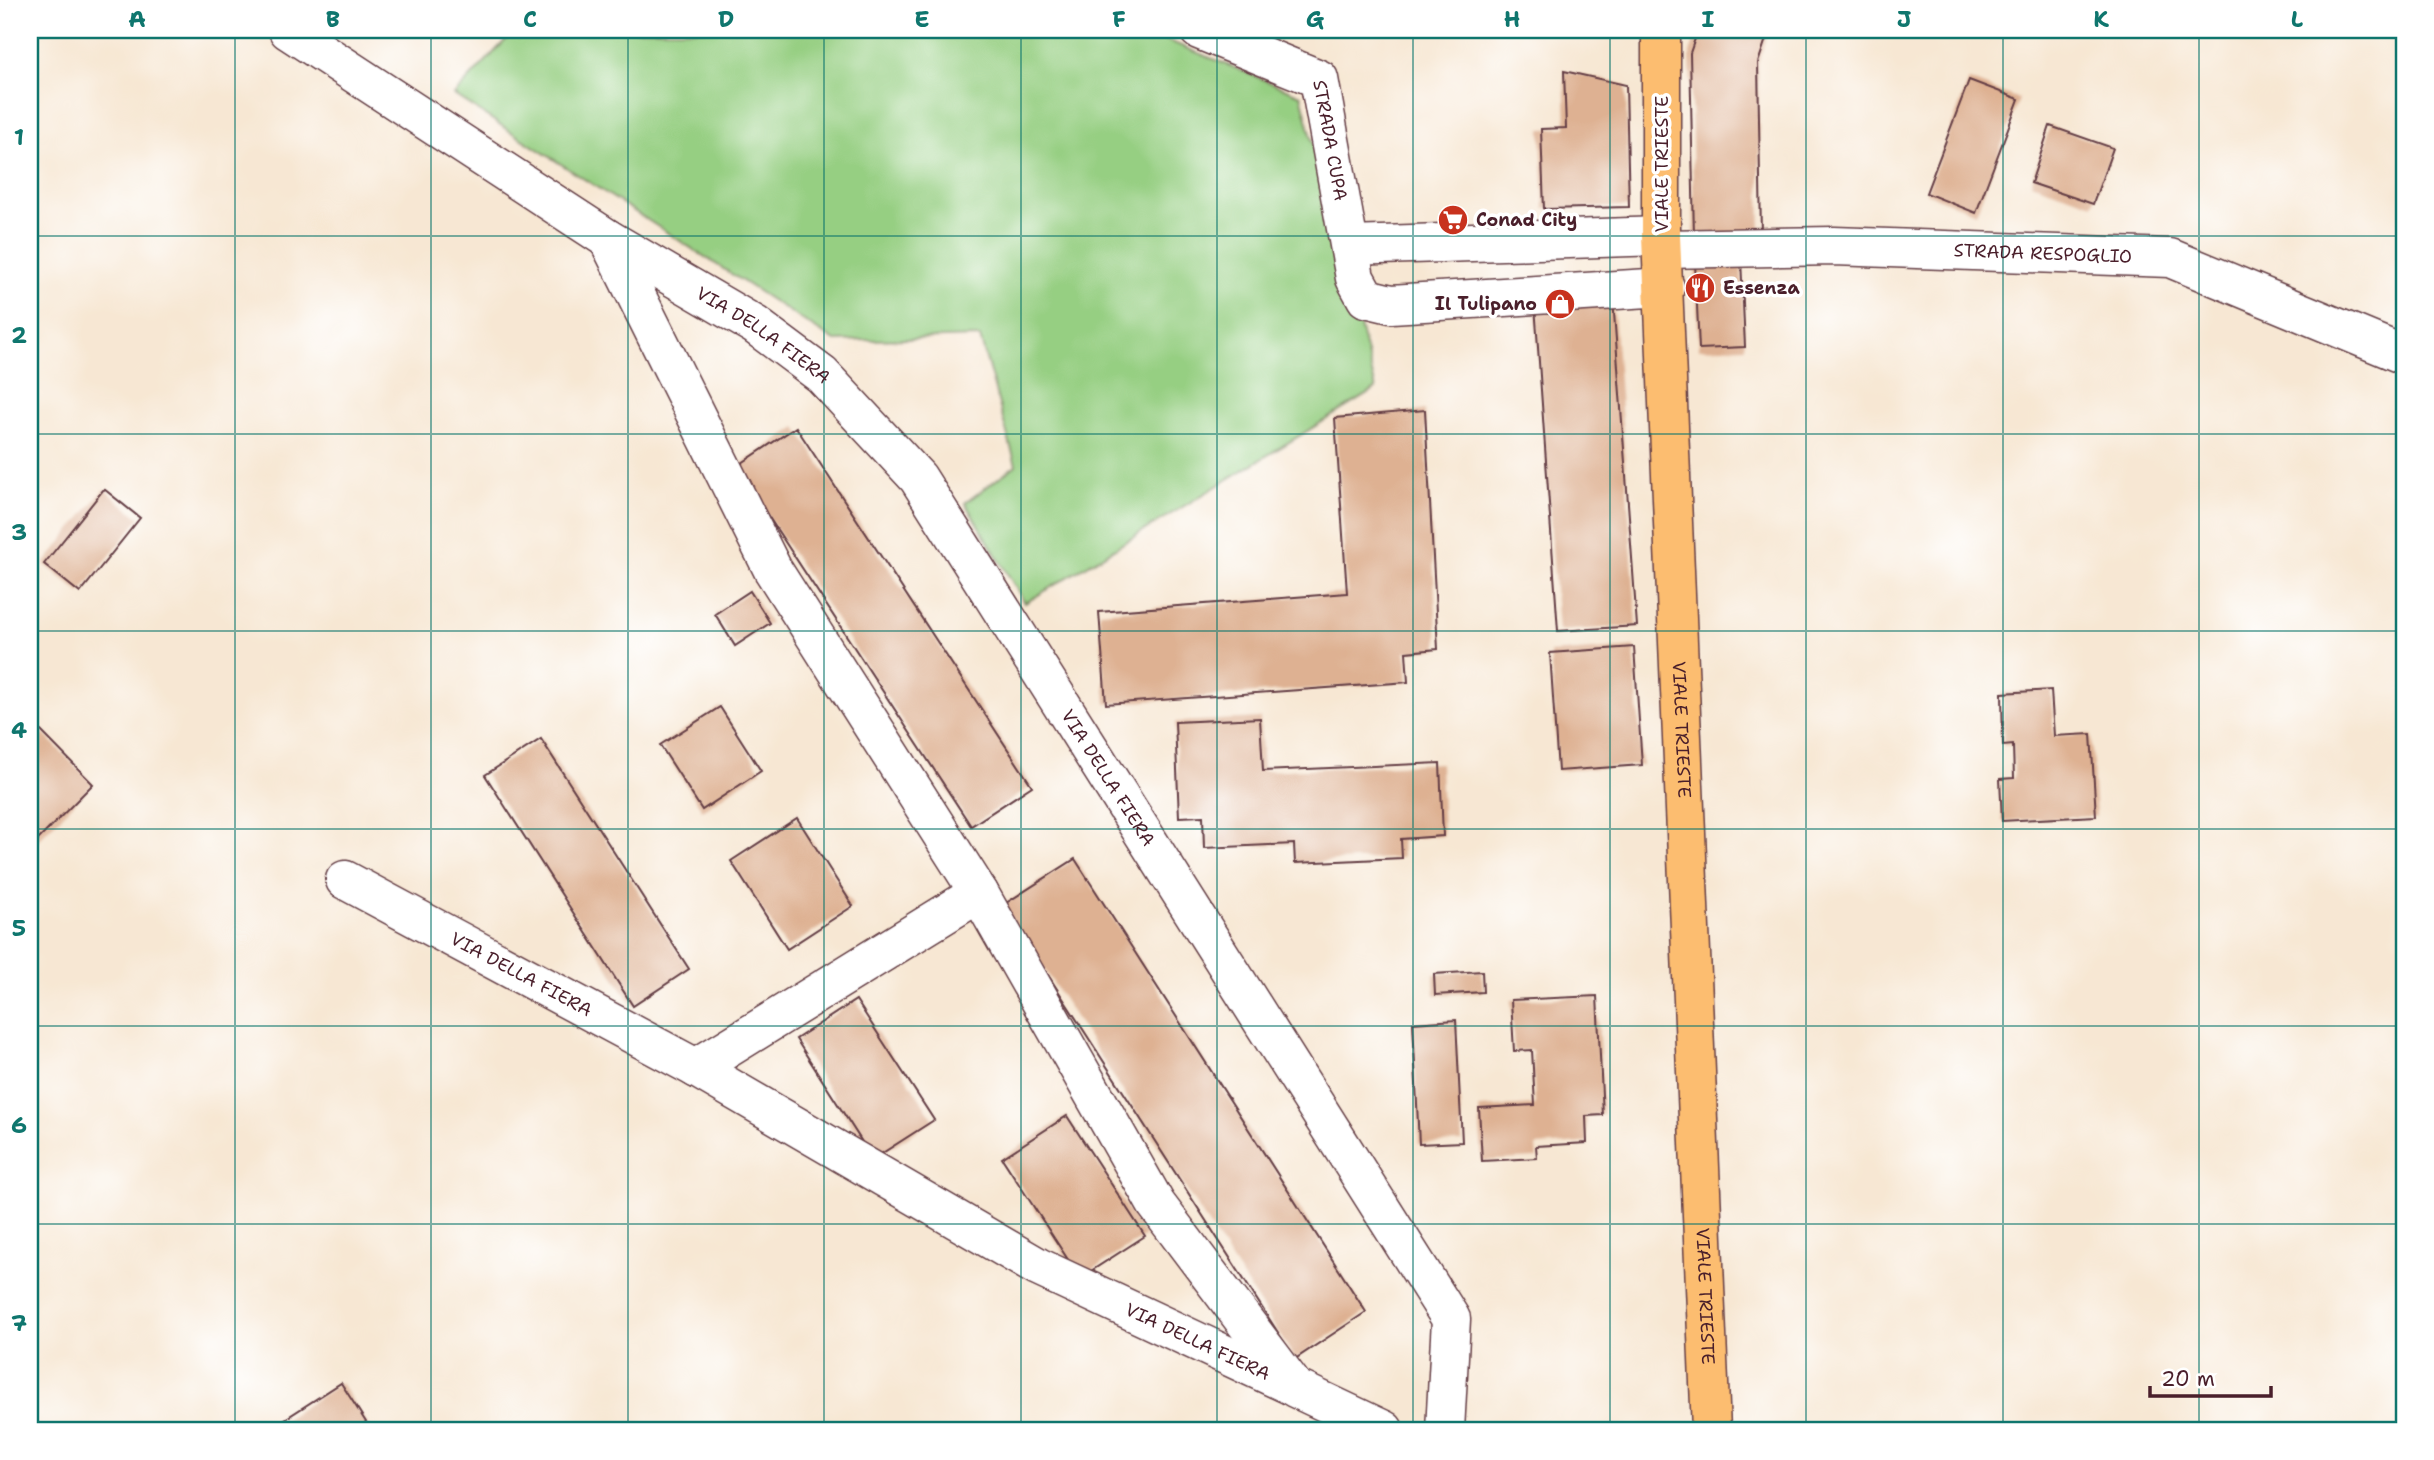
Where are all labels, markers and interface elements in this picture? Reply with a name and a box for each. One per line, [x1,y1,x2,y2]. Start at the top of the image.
text: A [128,4,146,34]
text: B [326,4,340,34]
text: C [523,4,537,34]
text: D [718,4,734,34]
text: E [914,4,930,34]
text: F [1112,4,1126,34]
text: G [1306,4,1325,34]
text: H [1504,4,1520,34]
text: I [1702,4,1715,34]
text: J [1897,4,1911,34]
text: K [2093,4,2109,34]
text: L [2291,4,2303,34]
street label: STRADA CUPA [1307,78,1353,203]
street label: VIALE TRIESTE [1650,96,1674,232]
text: 1 [14,122,24,152]
supermarket icon: Conad City [1436,203,1470,237]
place label: Conad City [1476,208,1577,232]
street label: STRADA RESPOGLIO [1953,238,2132,269]
restaurant icon: Essenza [1683,271,1717,305]
place label: Essenza [1723,276,1801,300]
street label: VIA DELLA FIERA [692,281,836,389]
shop icon: Il Tulipano [1543,287,1577,321]
place label: Il Tulipano [1435,292,1537,316]
text: 2 [11,320,27,350]
text: 3 [11,517,27,547]
street label: VIALE TRIESTE [1667,661,1697,798]
street label: VIA DELLA FIERA [1056,705,1160,851]
text: 4 [11,715,27,745]
text: 5 [12,913,26,943]
street label: VIA DELLA FIERA [446,927,596,1022]
text: 6 [11,1110,27,1140]
street label: VIALE TRIESTE [1691,1227,1720,1365]
street label: VIA DELLA FIERA [1121,1297,1274,1386]
text: 7 [11,1308,27,1338]
scale bar [2150,1355,2271,1399]
text: 20 m [2161,1365,2215,1393]

